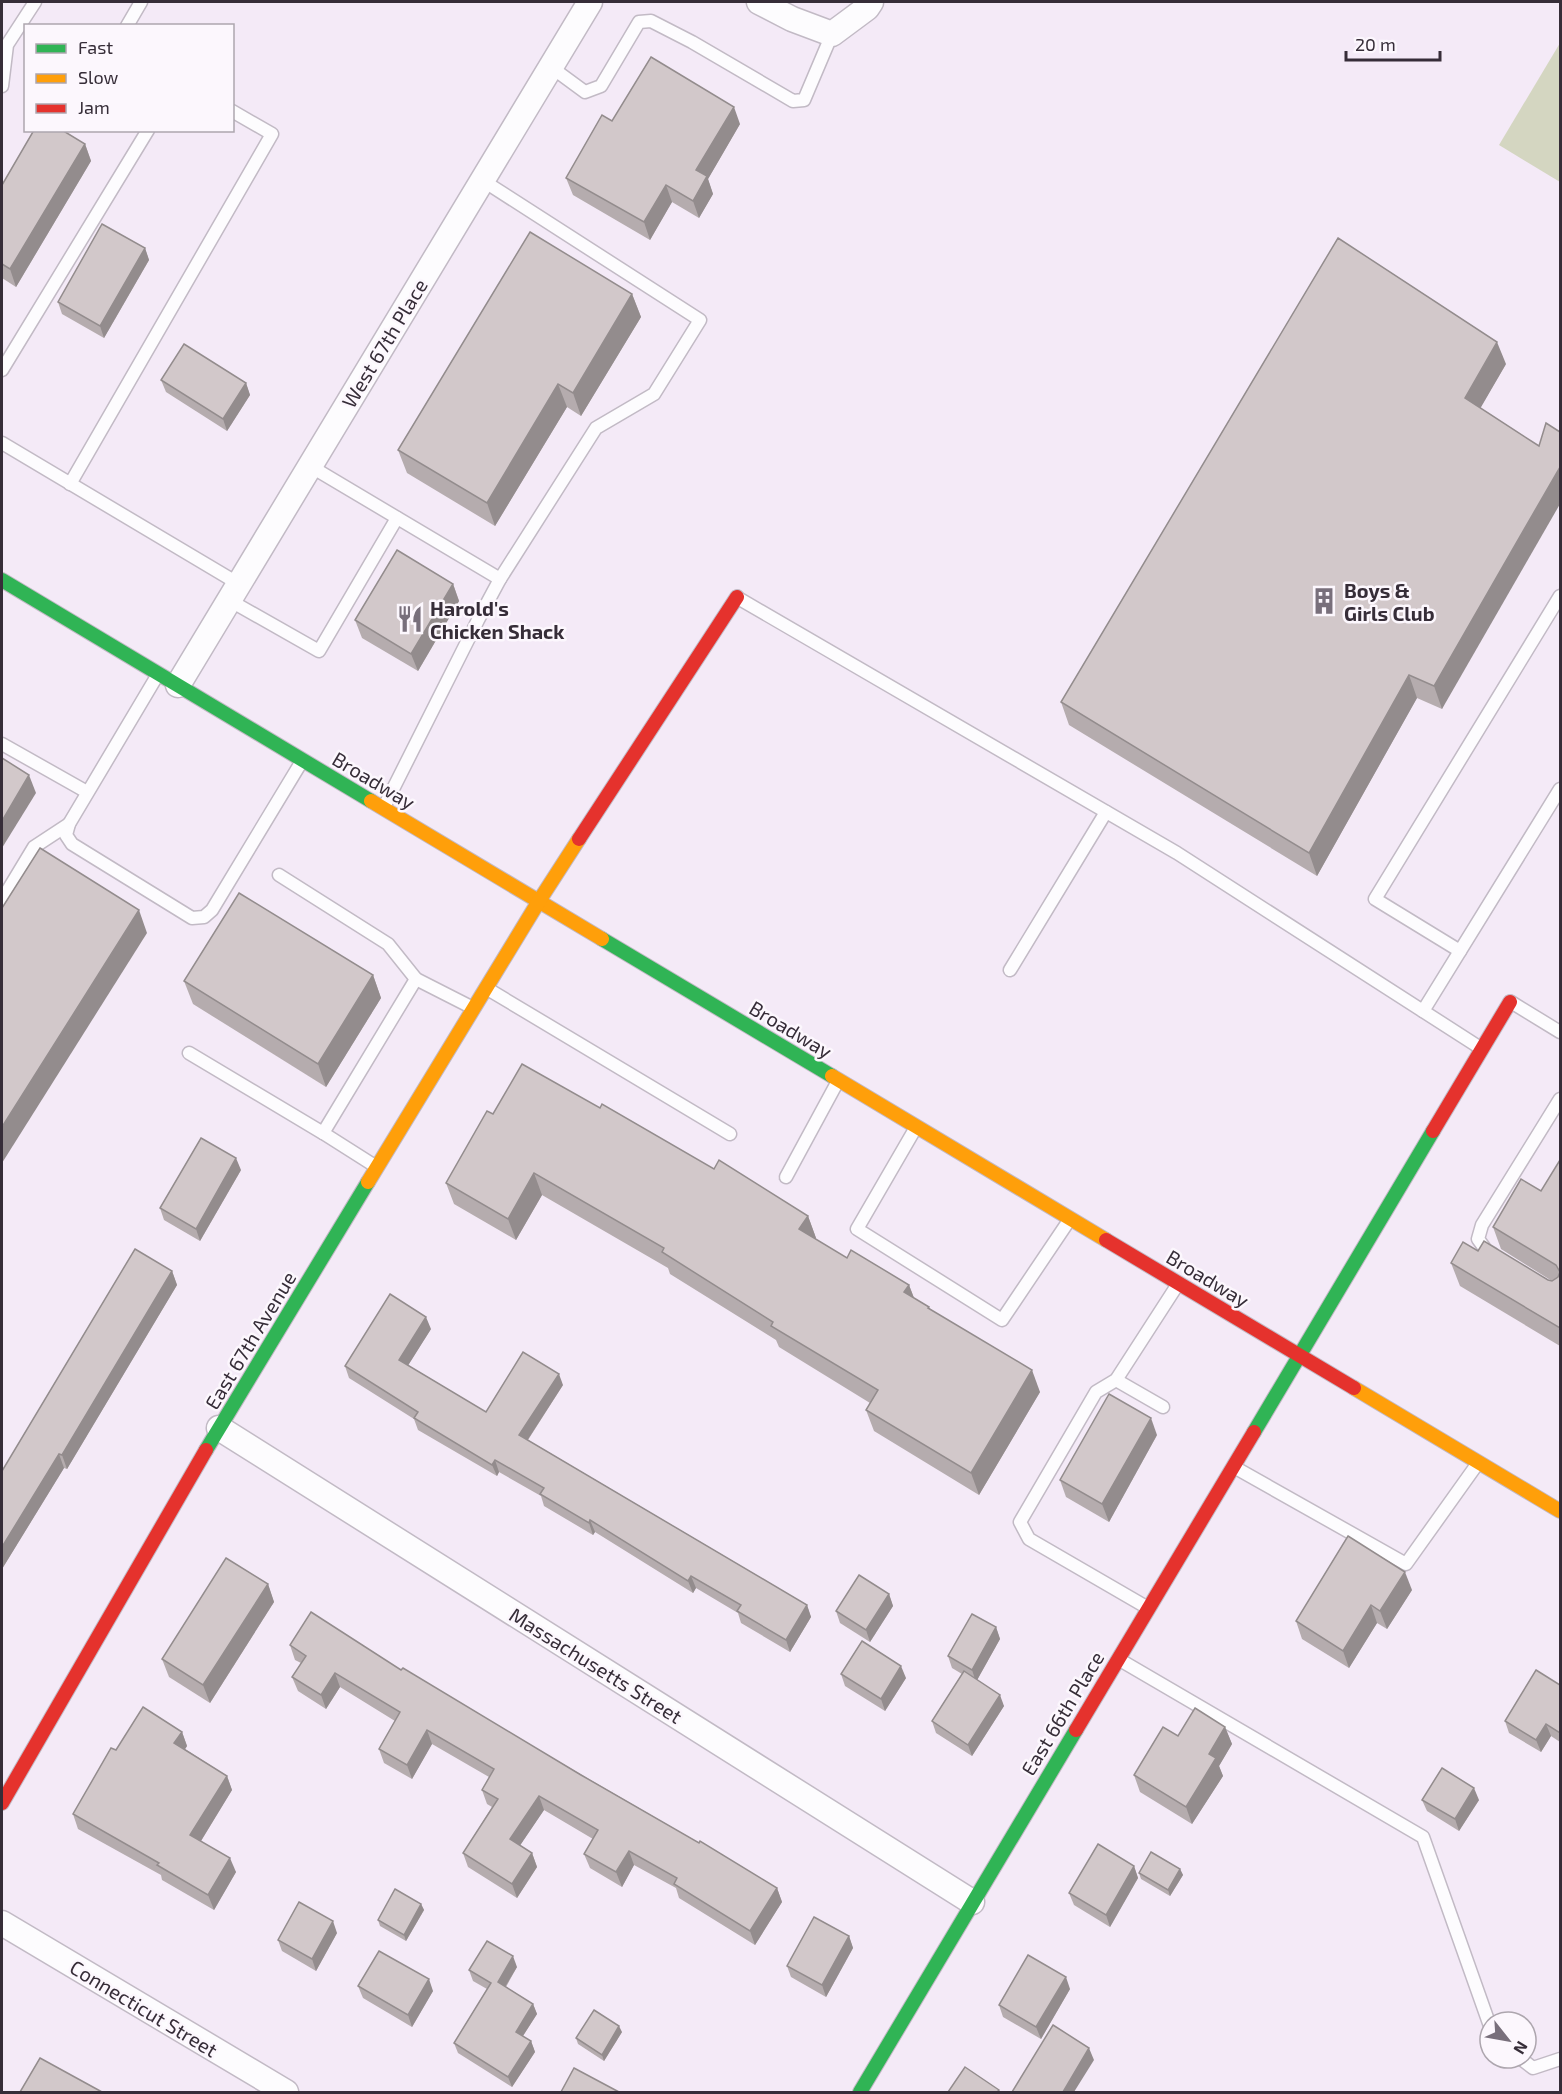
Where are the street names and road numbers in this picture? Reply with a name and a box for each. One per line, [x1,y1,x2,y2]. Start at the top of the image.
street label: West 67th Place [336,274,432,412]
street label: Broadway [328,746,420,814]
street label: Broadway [745,995,837,1063]
street label: Broadway [1162,1244,1254,1312]
street label: East 67th Avenue [199,1267,301,1413]
street label: Massachusetts Street [505,1602,687,1728]
street label: East 66th Place [1016,1647,1108,1779]
street label: Connecticut Street [66,1954,222,2062]

